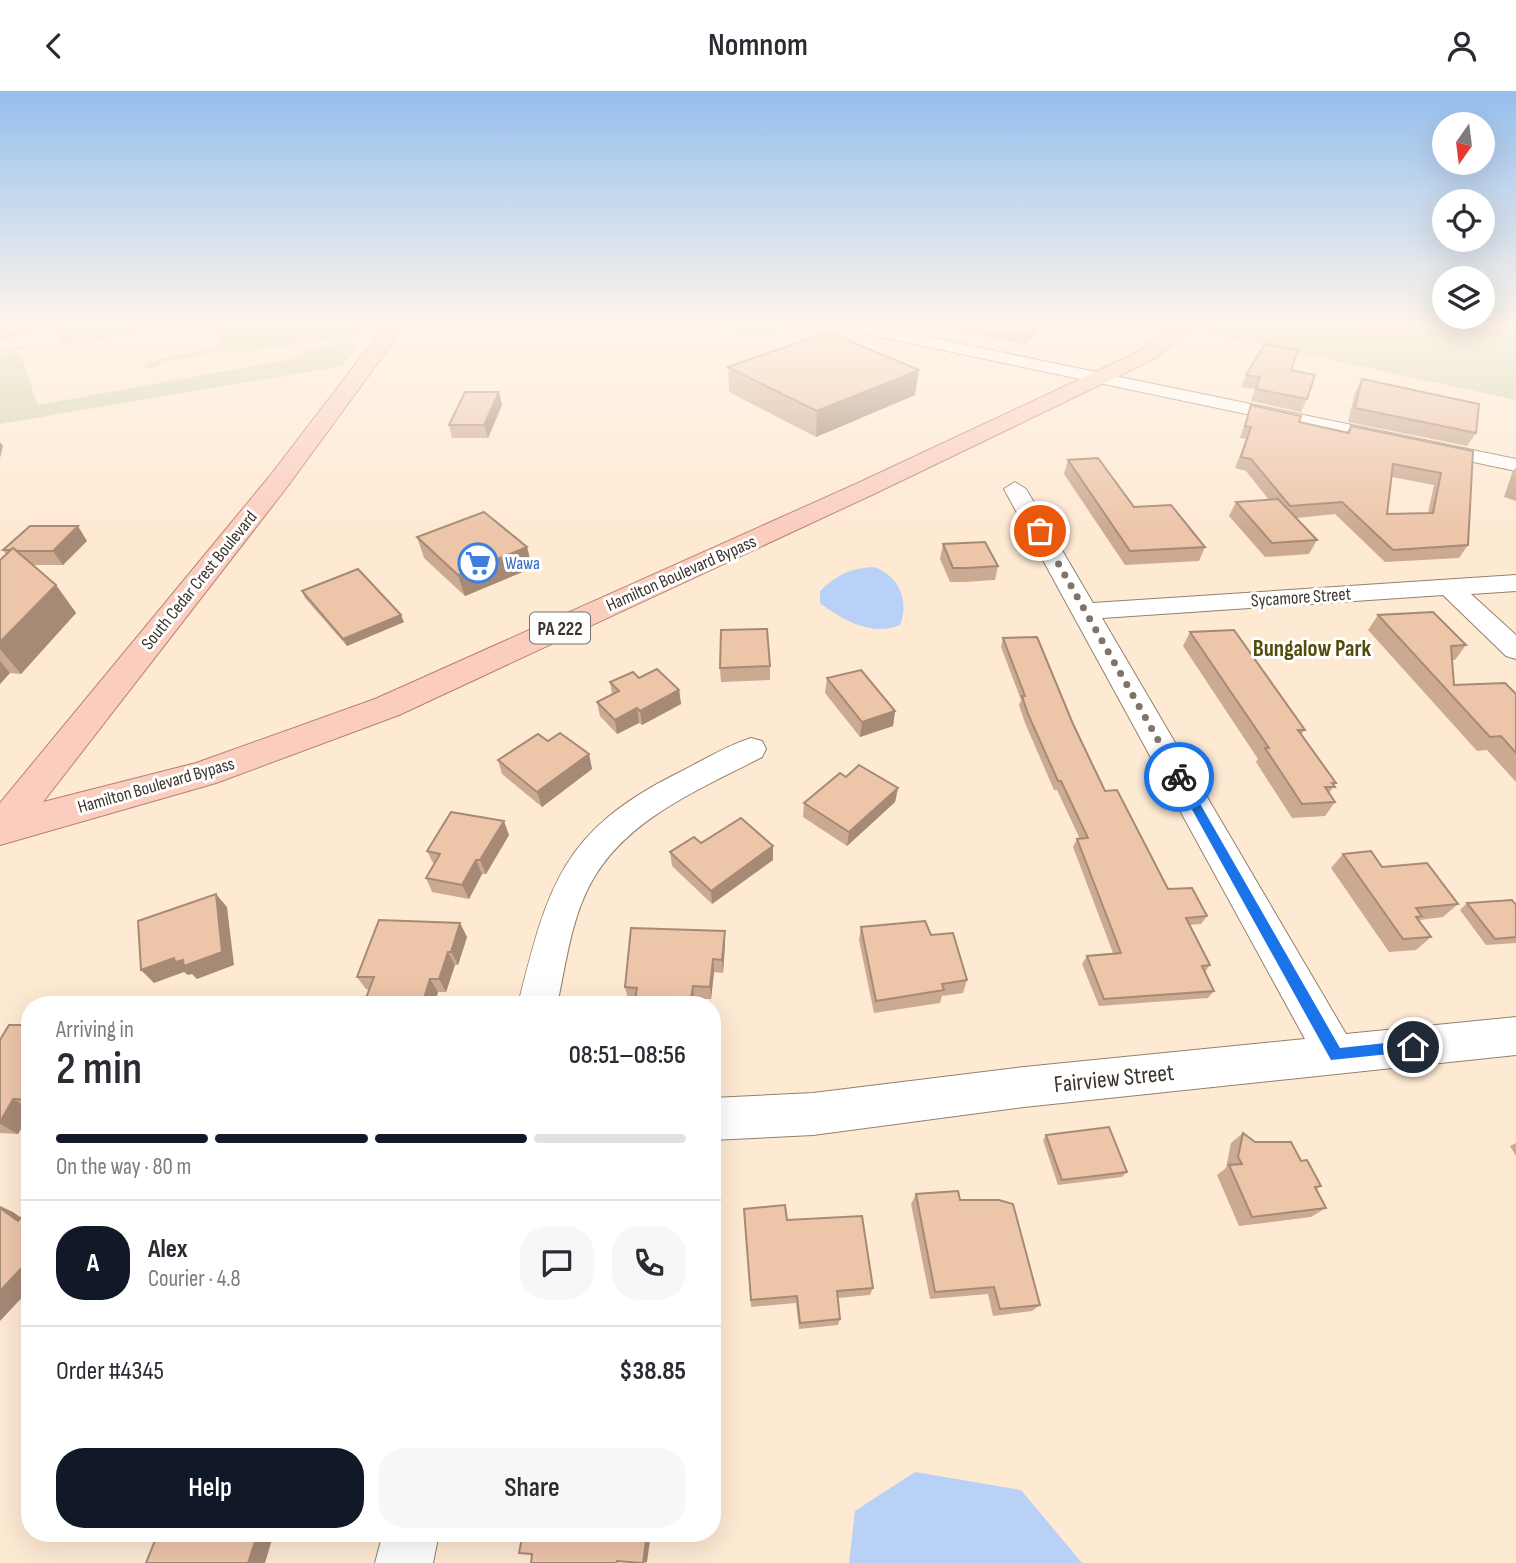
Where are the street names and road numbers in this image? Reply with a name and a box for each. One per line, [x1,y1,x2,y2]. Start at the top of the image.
street label: South Cedar Crest Boulevard [137,507,262,654]
street label: Hamilton Boulevard Bypass [603,531,759,616]
street label: Sycamore Street [1250,583,1352,611]
road number: PA 222 [530,613,590,643]
street label: Hamilton Boulevard Bypass [75,753,237,818]
street label: Fairview Street [1053,1058,1176,1099]

